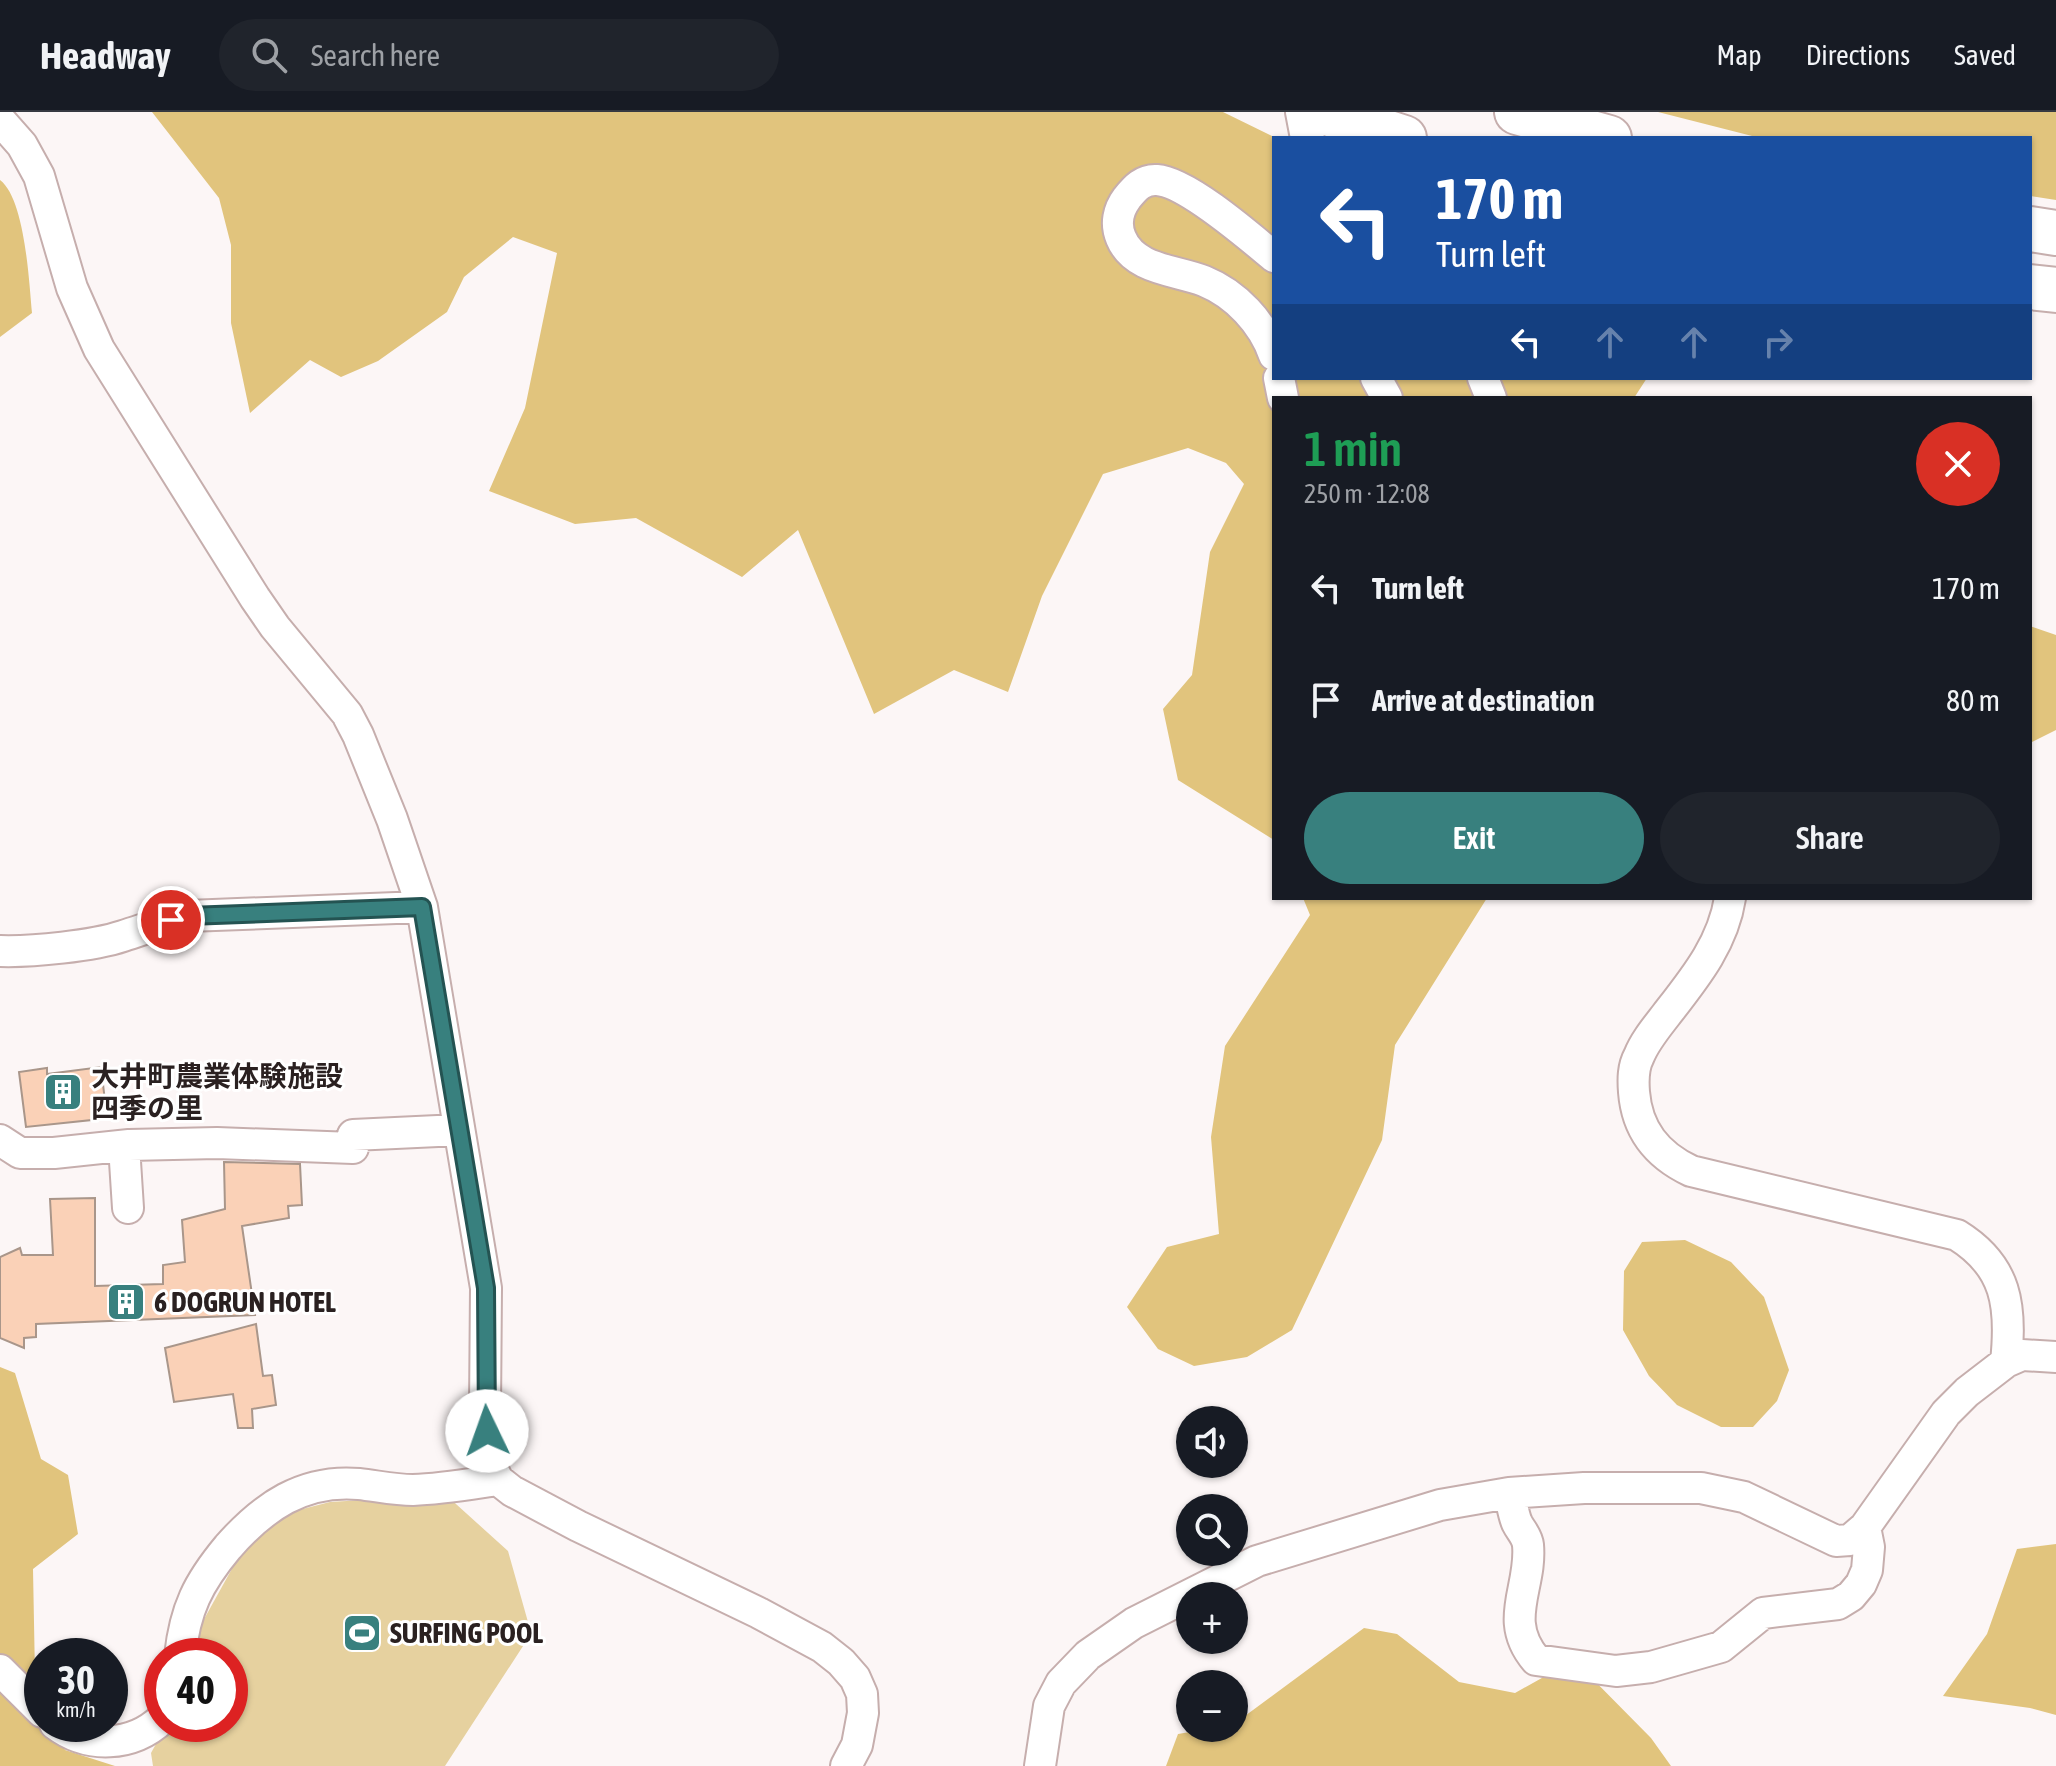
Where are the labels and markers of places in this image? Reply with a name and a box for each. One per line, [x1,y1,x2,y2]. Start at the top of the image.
pin [137,886,205,954]
place label: 大井町農業体験施設 四季の里 [91,1060,343,1124]
building icon: 大井町農業体験施設 四季の里 [42,1071,84,1113]
building icon: 6 DOGRUN HOTEL [105,1281,147,1323]
place label: 6 DOGRUN HOTEL [154,1286,336,1318]
sports icon: SURFING POOL [341,1612,383,1654]
place label: SURFING POOL [390,1617,543,1649]

